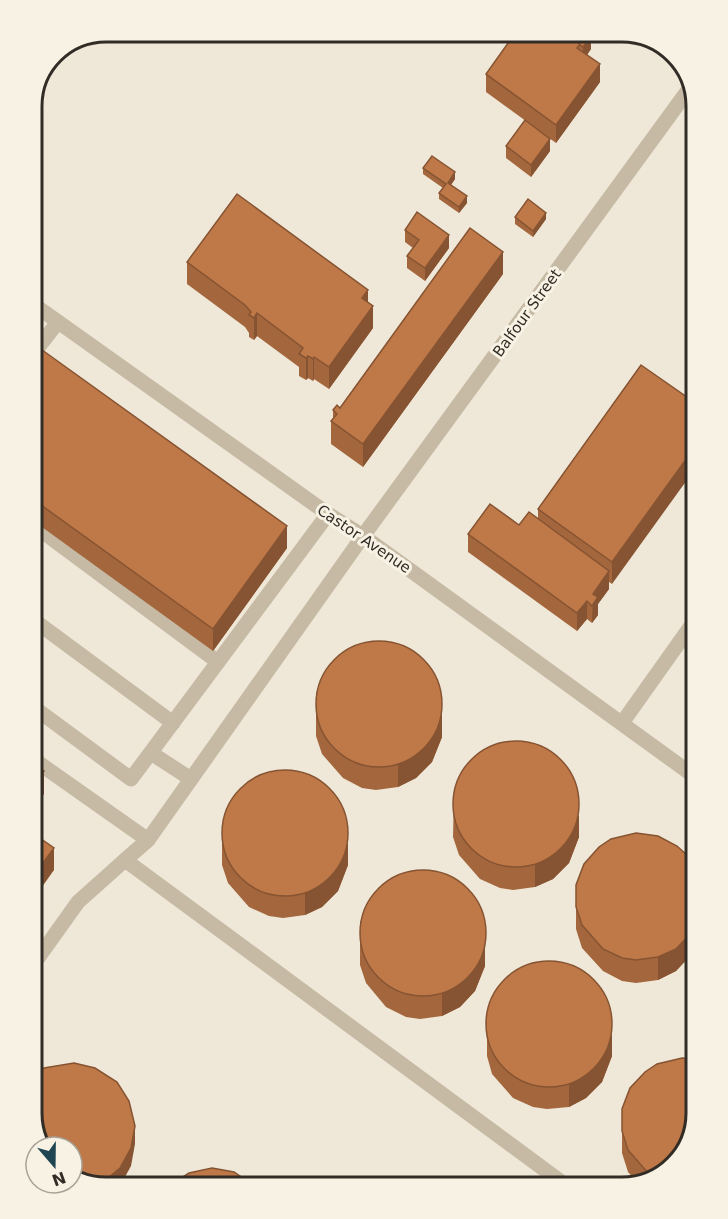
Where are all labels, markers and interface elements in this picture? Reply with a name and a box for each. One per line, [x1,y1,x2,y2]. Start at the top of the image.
street label: Balfour Street [489,265,565,360]
street label: Castor Avenue [314,501,414,577]
north arrow [24,1135,84,1195]
text: N [49,1167,69,1190]

